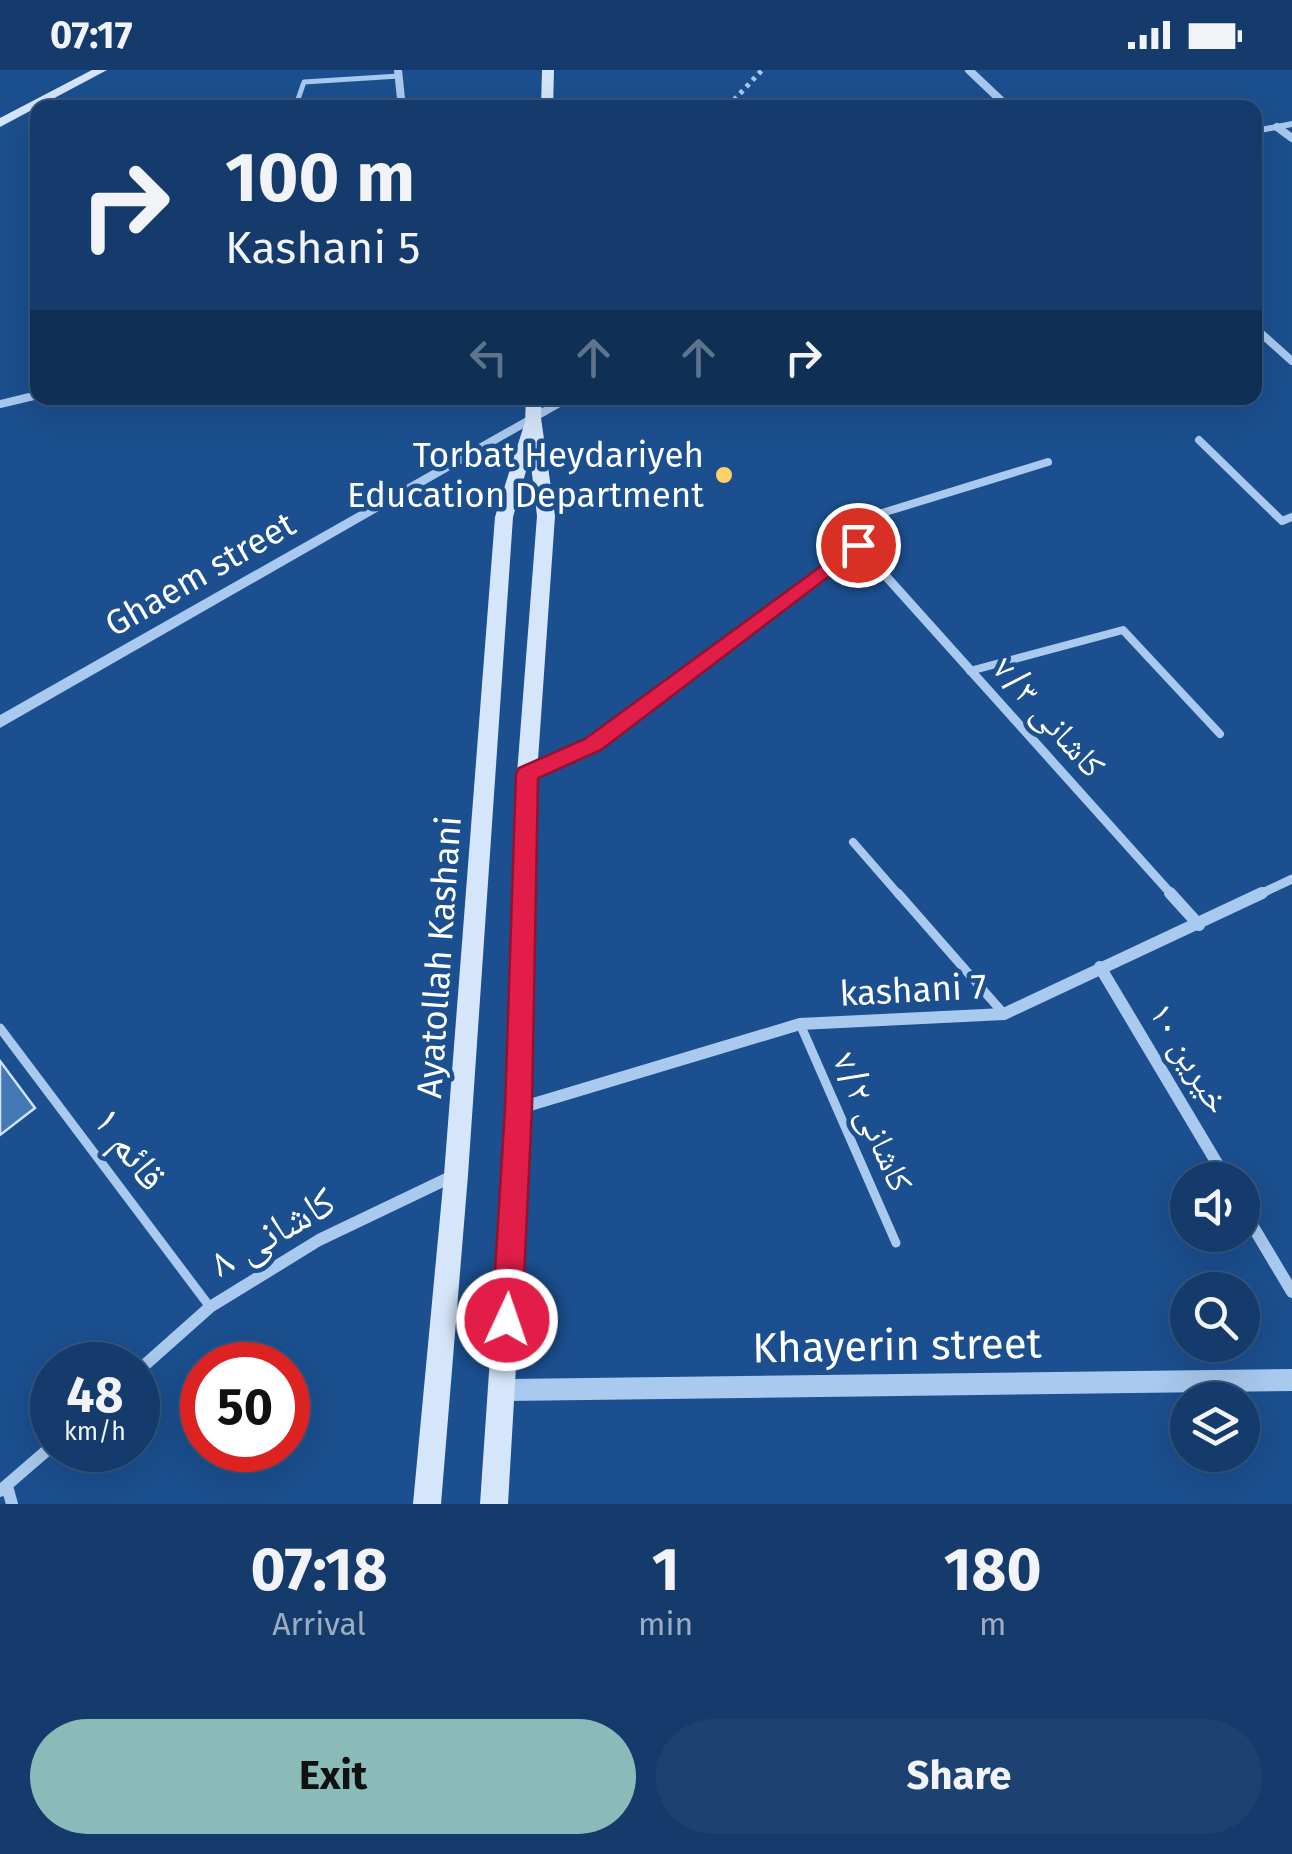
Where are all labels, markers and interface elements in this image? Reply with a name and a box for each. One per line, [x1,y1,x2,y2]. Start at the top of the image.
text: 07:17 [50,12,133,58]
text: 100 m [225,136,415,220]
icon: right [60,140,190,270]
text: Kashani 5 [225,221,421,275]
icon: left [461,330,516,385]
icon: ahead [566,330,621,385]
icon: ahead [671,330,726,385]
icon: right [776,330,831,385]
place label: Torbat Heydariyeh Education Department [347,434,704,516]
marker: Torbat Heydariyeh Education Department [713,464,735,486]
street label: Ghaem street [98,503,303,645]
pin [816,503,901,588]
icon: arrive [831,518,886,573]
street label: کاشانی ۷/۳ [984,648,1114,786]
street label: Ayatollah Kashani [408,814,470,1100]
street label: kashani 7 [838,965,988,1015]
street label: خیرین ۱۰ [1141,995,1239,1121]
street label: کاشانی ۷/۲ [824,1046,922,1198]
street label: قائم ۱ [81,1097,178,1202]
map controls [1170,1162,1260,1472]
button: sound [1170,1162,1260,1252]
street label: کاشانی ۸ [201,1176,344,1288]
position arrow [455,1268,559,1372]
button: search [1170,1272,1260,1362]
street label: Khayerin street [752,1318,1043,1374]
speed limit sign: 50 [180,1342,310,1472]
text: 48 [66,1365,124,1425]
button: layers [1170,1382,1260,1472]
text: km/h [64,1417,126,1447]
text: 07:18 [250,1534,388,1606]
text: 1 [652,1534,680,1606]
text: 180 [944,1534,1042,1606]
text: Arrival [272,1605,366,1643]
text: min [638,1605,693,1643]
text: m [979,1605,1006,1643]
button: Exit [30,1719,636,1834]
button: Share [656,1719,1262,1834]

